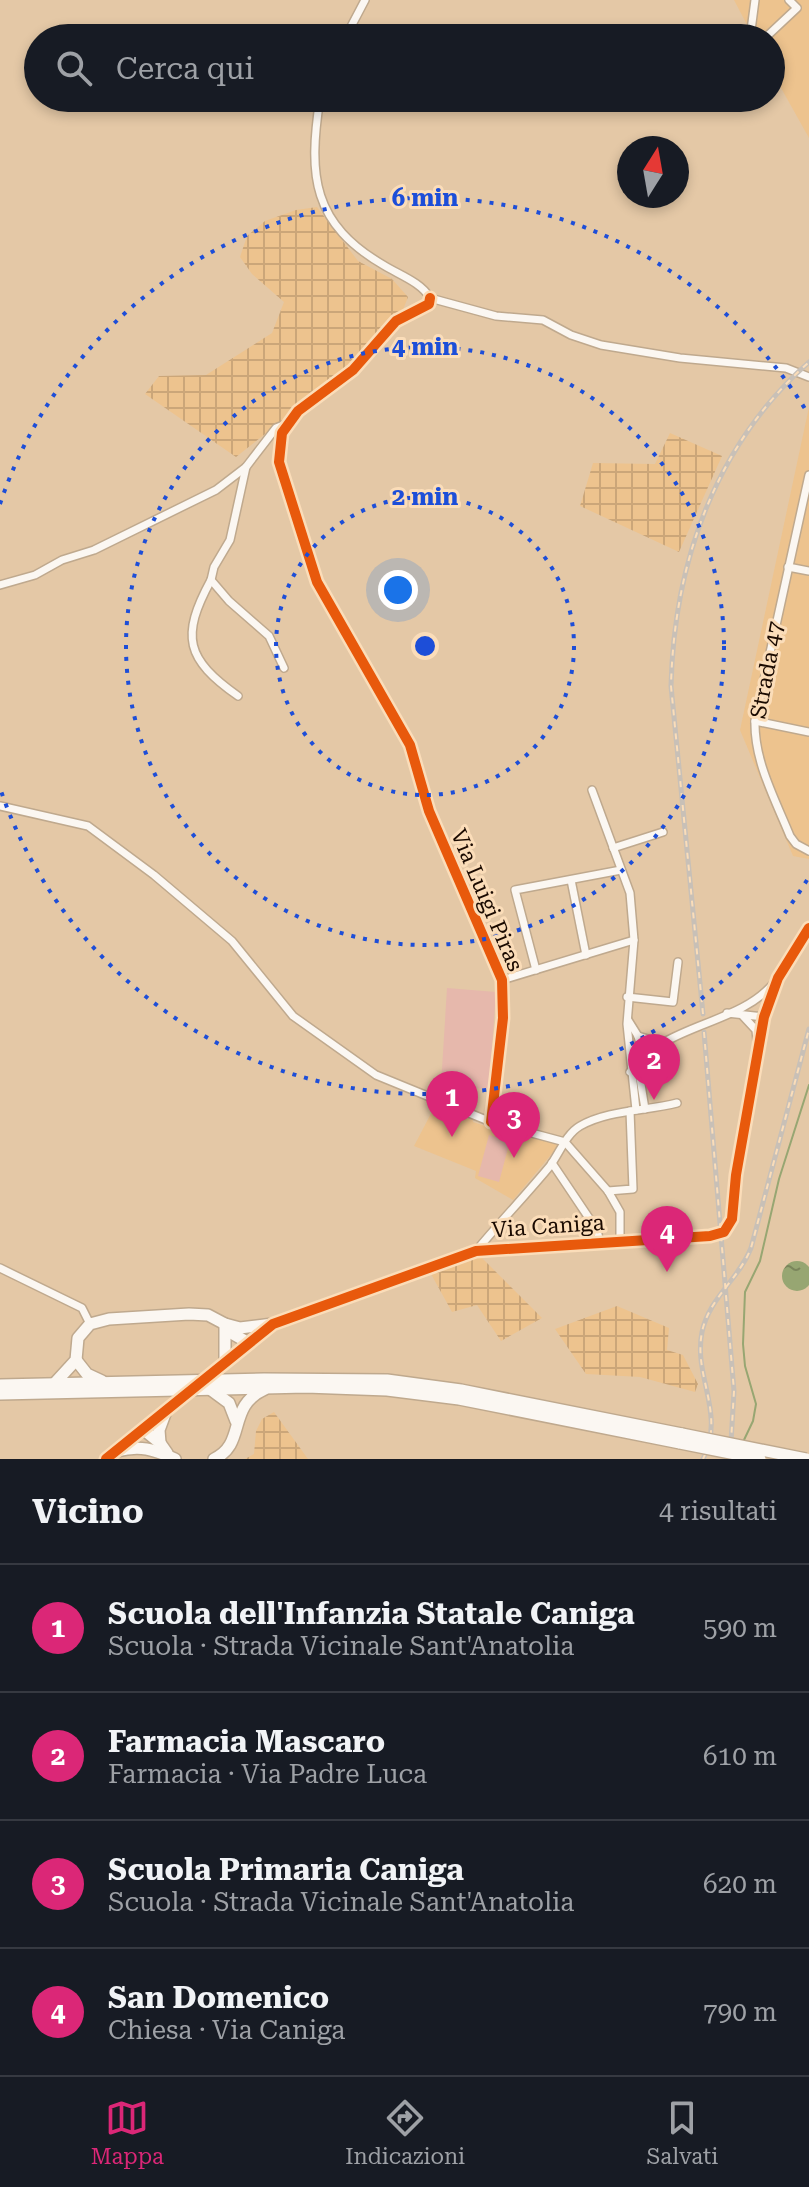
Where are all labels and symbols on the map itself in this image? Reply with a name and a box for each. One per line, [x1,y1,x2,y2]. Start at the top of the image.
north arrow [617,136,689,208]
text: 6 min [392,184,458,212]
text: 4 min [392,333,458,361]
text: 2 min [392,483,458,511]
your location [378,570,418,610]
street label: Strada 47 [745,619,789,721]
centre of rings [411,632,439,660]
street label: Via Luigi Piras [446,825,528,975]
pin: 2 [628,1034,680,1100]
pin: 1 [426,1071,478,1137]
pin: 3 [488,1092,540,1158]
pin: 4 [641,1206,693,1272]
street label: Via Caniga [491,1210,605,1242]

